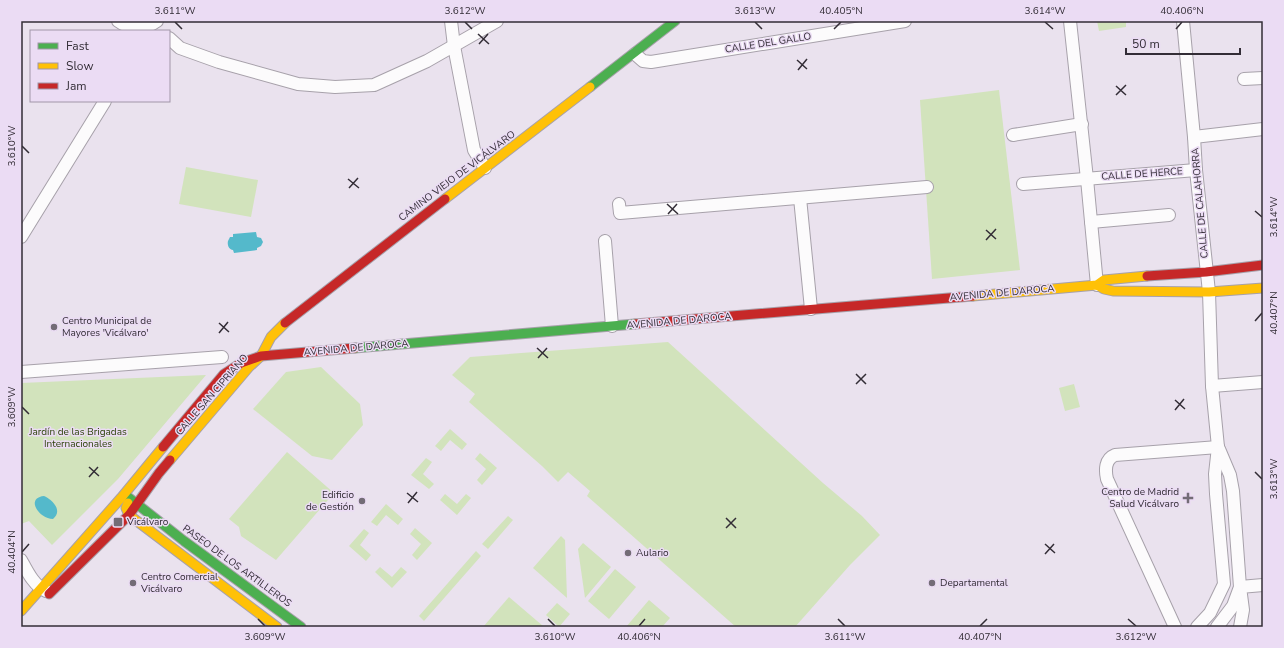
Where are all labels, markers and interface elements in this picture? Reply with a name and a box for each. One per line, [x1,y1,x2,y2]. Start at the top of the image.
text: 3.611°W [154,4,196,18]
text: 3.612°W [444,4,486,18]
text: 3.613°W [734,4,776,18]
text: 40.405°N [819,4,863,18]
text: 3.614°W [1024,4,1066,18]
text: 40.406°N [1160,4,1204,18]
street label: CALLE DEL GALLO [724,29,812,57]
legend [30,30,170,102]
scale bar [1126,30,1240,56]
text: 50 m [1132,36,1160,52]
text: Fast [66,38,89,54]
text: Slow [66,58,94,74]
text: Jam [65,78,87,94]
text: 3.610°W [5,125,19,167]
street label: CAMINO VIEJO DE VICÁLVARO [396,127,519,225]
street label: CALLE DE CALAHORRA [1188,146,1212,259]
street label: CALLE DE HERCE [1101,164,1183,184]
text: 3.614°W [1267,196,1281,238]
street label: AVENIDA DE DAROCA [949,281,1056,305]
text: 40.407°N [1267,291,1281,335]
street label: AVENIDA DE DAROCA [626,309,733,333]
place label: Centro Municipal de Mayores 'Vicálvaro' [62,314,151,340]
marker: Centro Municipal de Mayores 'Vicálvaro' [49,322,59,332]
street label: AVENIDA DE DAROCA [303,336,410,360]
street label: CALLE SAN CIPRIANO [173,351,252,439]
text: 3.609°W [5,386,19,428]
park label: Jardín de las Brigadas Internacionales [28,425,127,451]
text: 3.613°W [1267,458,1281,500]
place label: Centro de Madrid Salud Vicálvaro [1101,485,1179,511]
place label: Edificio de Gestión [306,488,354,514]
marker: Centro de Madrid Salud Vicálvaro [1182,492,1194,504]
marker: Edificio de Gestión [357,496,367,506]
place label: Vicálvaro [126,515,169,529]
marker: Vicálvaro [112,516,124,528]
street label: PASEO DE LOS ARTILLEROS [180,522,294,610]
text: 40.404°N [5,530,19,574]
place label: Aulario [636,546,669,560]
marker: Aulario [623,548,633,558]
place label: Centro Comercial Vicálvaro [140,570,218,596]
place label: Departamental [940,576,1008,590]
marker: Centro Comercial Vicálvaro [128,578,138,588]
marker: Departamental [927,578,937,588]
text: 3.609°W [244,630,286,644]
text: 3.610°W [534,630,576,644]
text: 40.406°N [617,630,661,644]
text: 3.611°W [824,630,866,644]
text: 40.407°N [958,630,1002,644]
text: 3.612°W [1115,630,1157,644]

